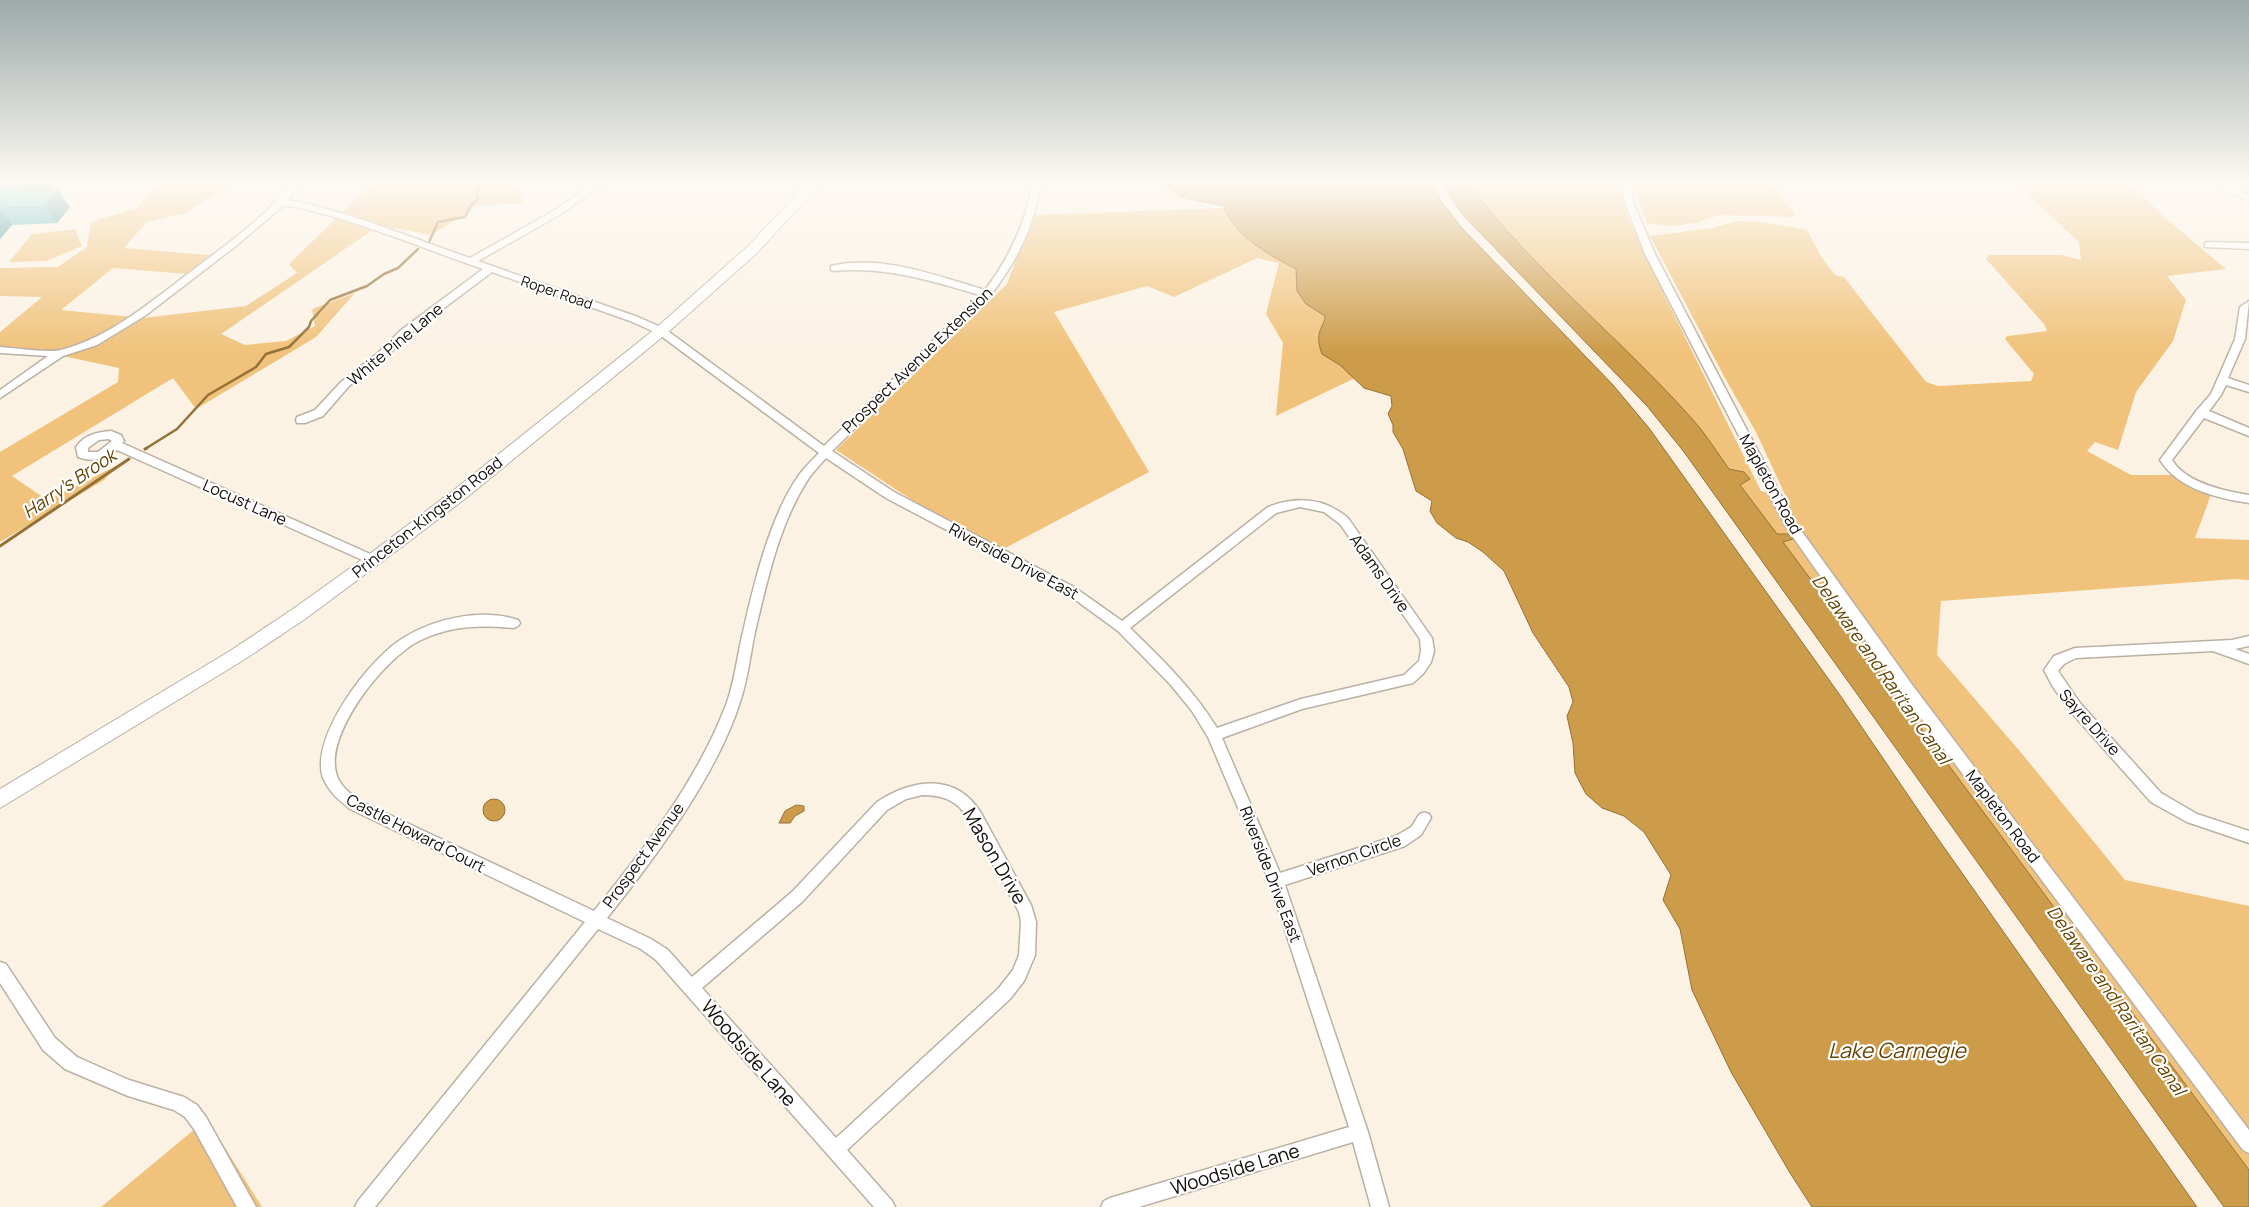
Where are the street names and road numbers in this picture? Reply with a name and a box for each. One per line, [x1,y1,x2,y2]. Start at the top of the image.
street label: Roper Road [519,271,595,313]
street label: Prospect Avenue Extension [837,282,997,438]
street label: White Pine Lane [343,298,447,390]
street label: Mapleton Road [1734,430,1808,538]
street label: Princeton-Kingston Road [347,451,507,583]
street label: Locust Lane [199,474,291,530]
street label: Riverside Drive East [945,517,1083,605]
street label: Adams Drive [1345,529,1415,617]
street label: Sayre Drive [2054,684,2126,760]
street label: Mapleton Road [1961,765,2045,867]
street label: Castle Howard Court [343,788,489,878]
street label: Prospect Avenue [597,798,689,912]
street label: Mason Drive [957,803,1033,909]
street label: Riverside Drive East [1235,803,1307,945]
street label: Vernon Circle [1304,829,1404,881]
street label: Woodside Lane [695,994,803,1112]
street label: Woodside Lane [1167,1137,1303,1201]

